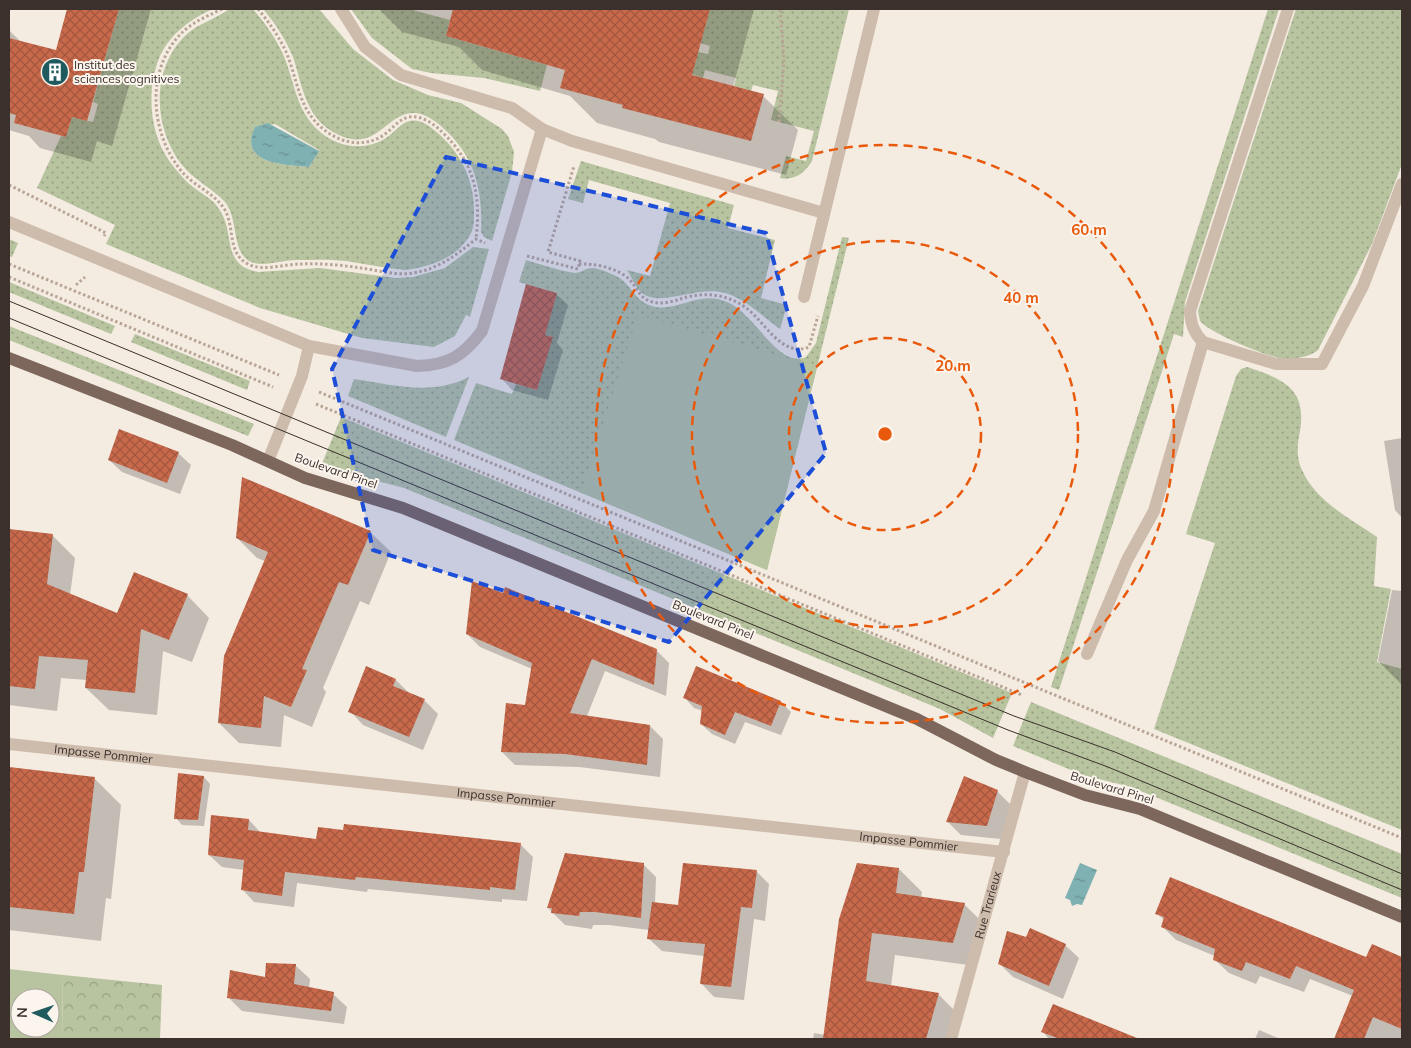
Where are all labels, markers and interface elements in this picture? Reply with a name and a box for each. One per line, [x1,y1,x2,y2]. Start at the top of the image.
building icon: Institut des sciences cognitives [40,57,70,87]
place label: Institut des sciences cognitives [74,57,179,86]
text: 60 m [1071,220,1107,239]
text: 40 m [1003,288,1039,307]
text: 20 m [935,356,971,375]
centre of rings [876,425,894,443]
street label: Boulevard Pinel [293,449,379,492]
street label: Boulevard Pinel [670,596,756,643]
street label: Impasse Pommier [54,741,154,767]
street label: Boulevard Pinel [1069,768,1156,807]
street label: Impasse Pommier [456,785,557,810]
street label: Impasse Pommier [859,828,959,854]
street label: Rue Trarieux [971,869,1004,941]
north arrow [10,988,60,1038]
text: N [13,1007,31,1018]

